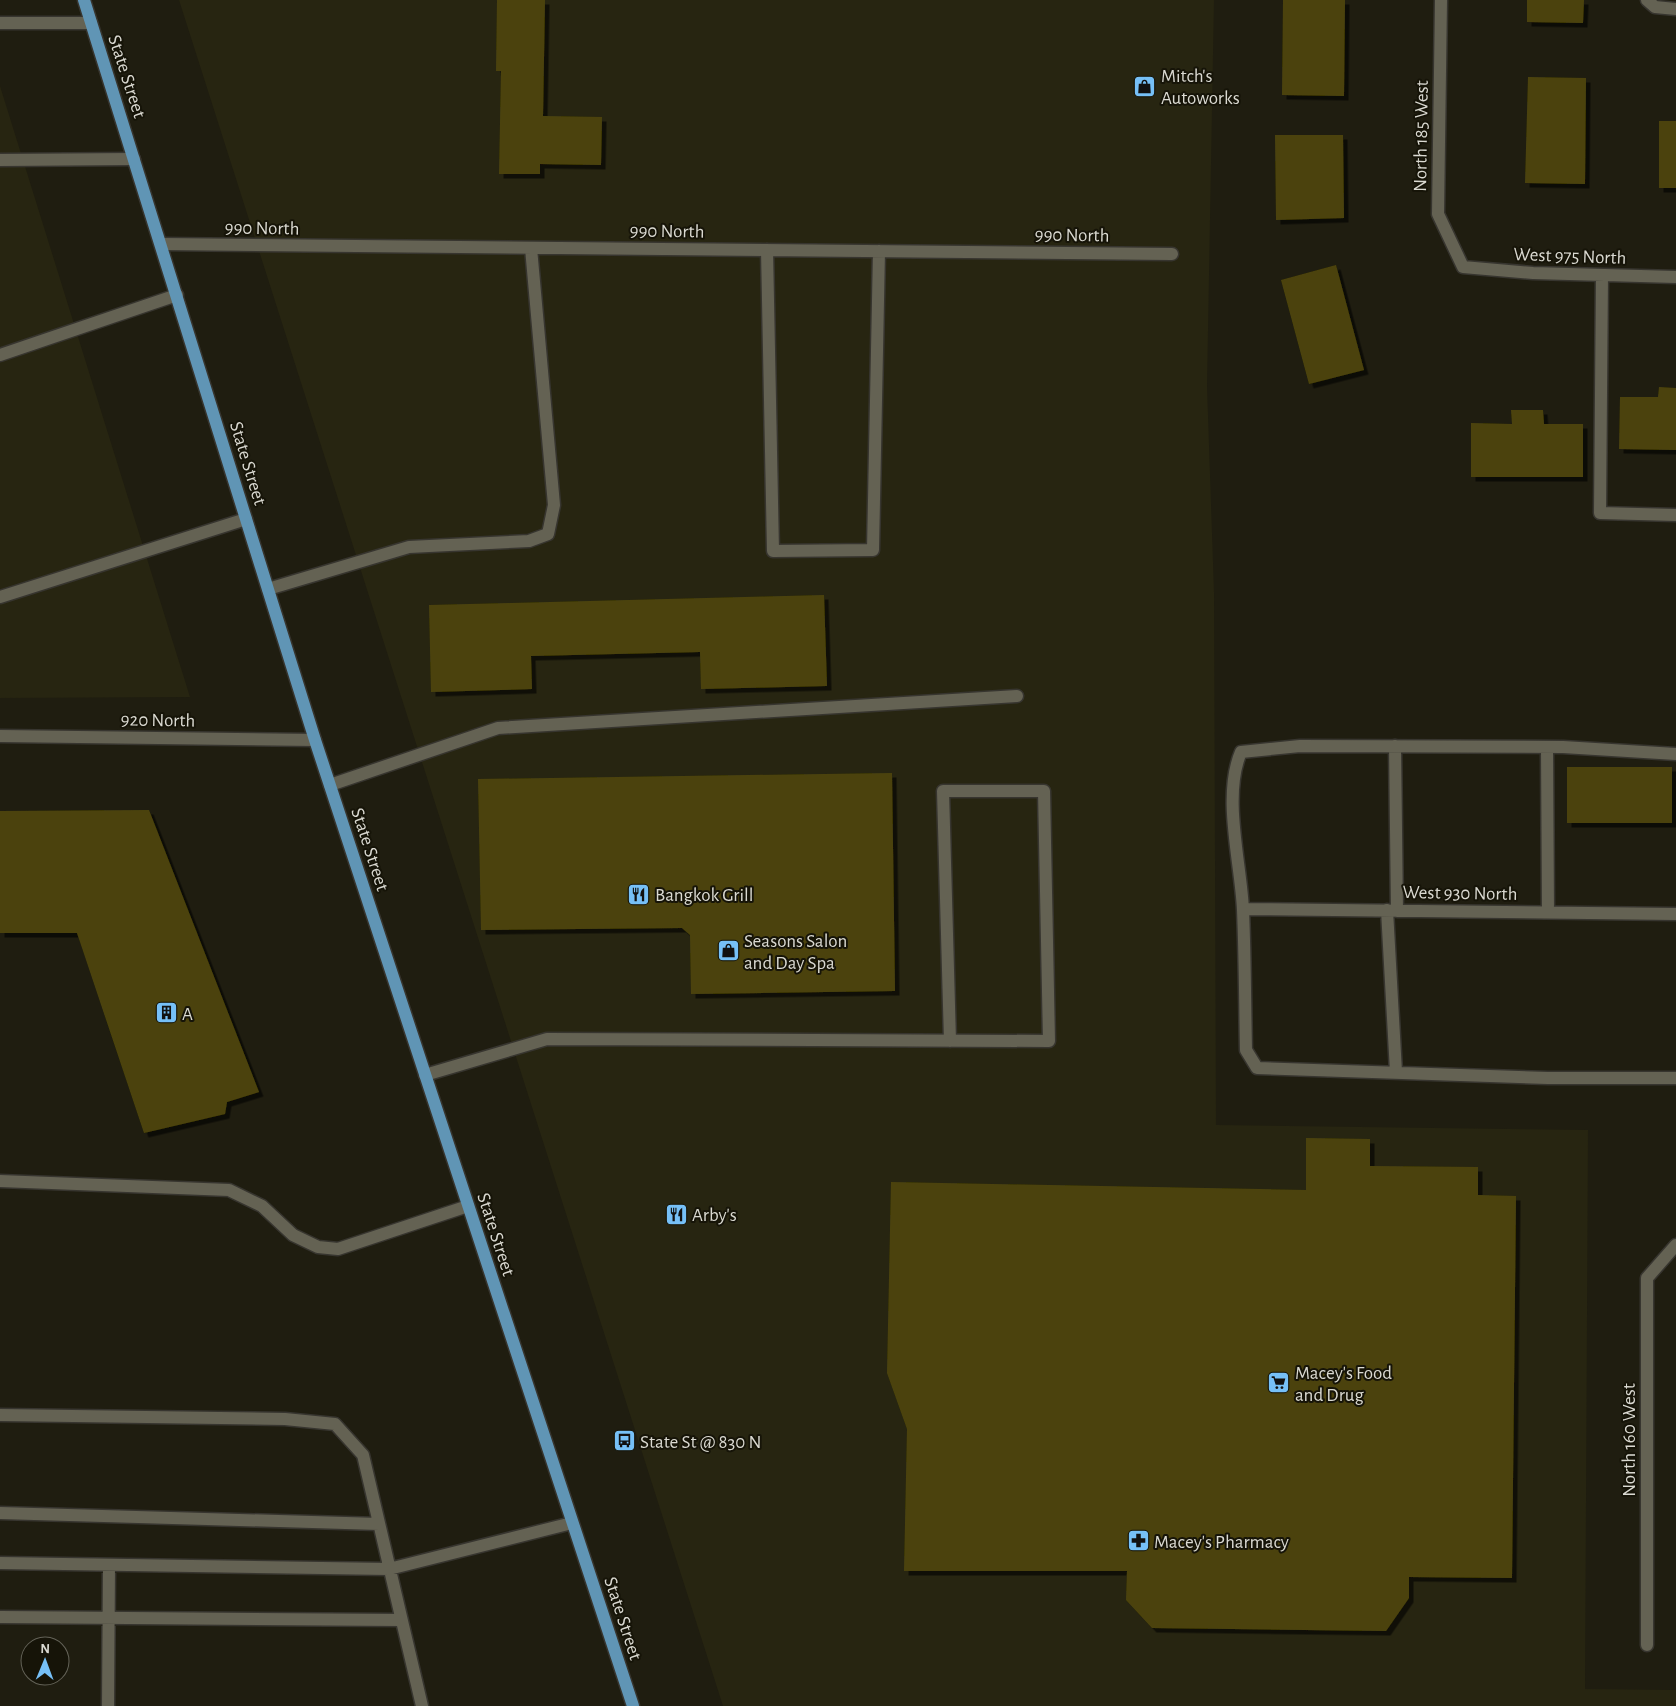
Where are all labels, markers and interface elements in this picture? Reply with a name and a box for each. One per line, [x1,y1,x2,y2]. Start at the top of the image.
street label: State Street [104,33,149,120]
place label: Mitch's Autoworks [1161,67,1240,108]
shop icon: Mitch's Autoworks [1133,74,1157,98]
street label: North 185 West [1411,80,1432,192]
street label: 990 North [224,218,300,239]
street label: 990 North [629,221,705,242]
street label: 990 North [1034,225,1110,246]
street label: West 975 North [1513,245,1627,268]
street label: State Street [226,419,269,507]
street label: 920 North [121,710,195,731]
street label: State Street [347,806,392,893]
restaurant icon: Bangkok Grill [627,882,651,906]
street label: West 930 North [1402,883,1518,904]
place label: Bangkok Grill [655,886,753,905]
place label: Seasons Salon and Day Spa [744,932,847,973]
shop icon: Seasons Salon and Day Spa [716,939,740,963]
building icon: A [154,1001,178,1025]
place label: A [182,1005,193,1024]
street label: State Street [473,1191,518,1278]
restaurant icon: Arby's [664,1202,688,1226]
place label: Arby's [692,1206,737,1225]
place label: Macey's Food and Drug [1295,1364,1392,1405]
supermarket icon: Macey's Food and Drug [1267,1371,1291,1395]
street label: North 160 West [1620,1383,1639,1497]
bus stop icon: State St @ 830 N [612,1429,636,1453]
place label: State St @ 830 N [640,1433,761,1452]
pharmacy icon: Macey's Pharmacy [1126,1529,1150,1553]
place label: Macey's Pharmacy [1154,1533,1289,1552]
street label: State Street [600,1575,645,1662]
north arrow [20,1636,70,1686]
text: N [40,1642,50,1656]

